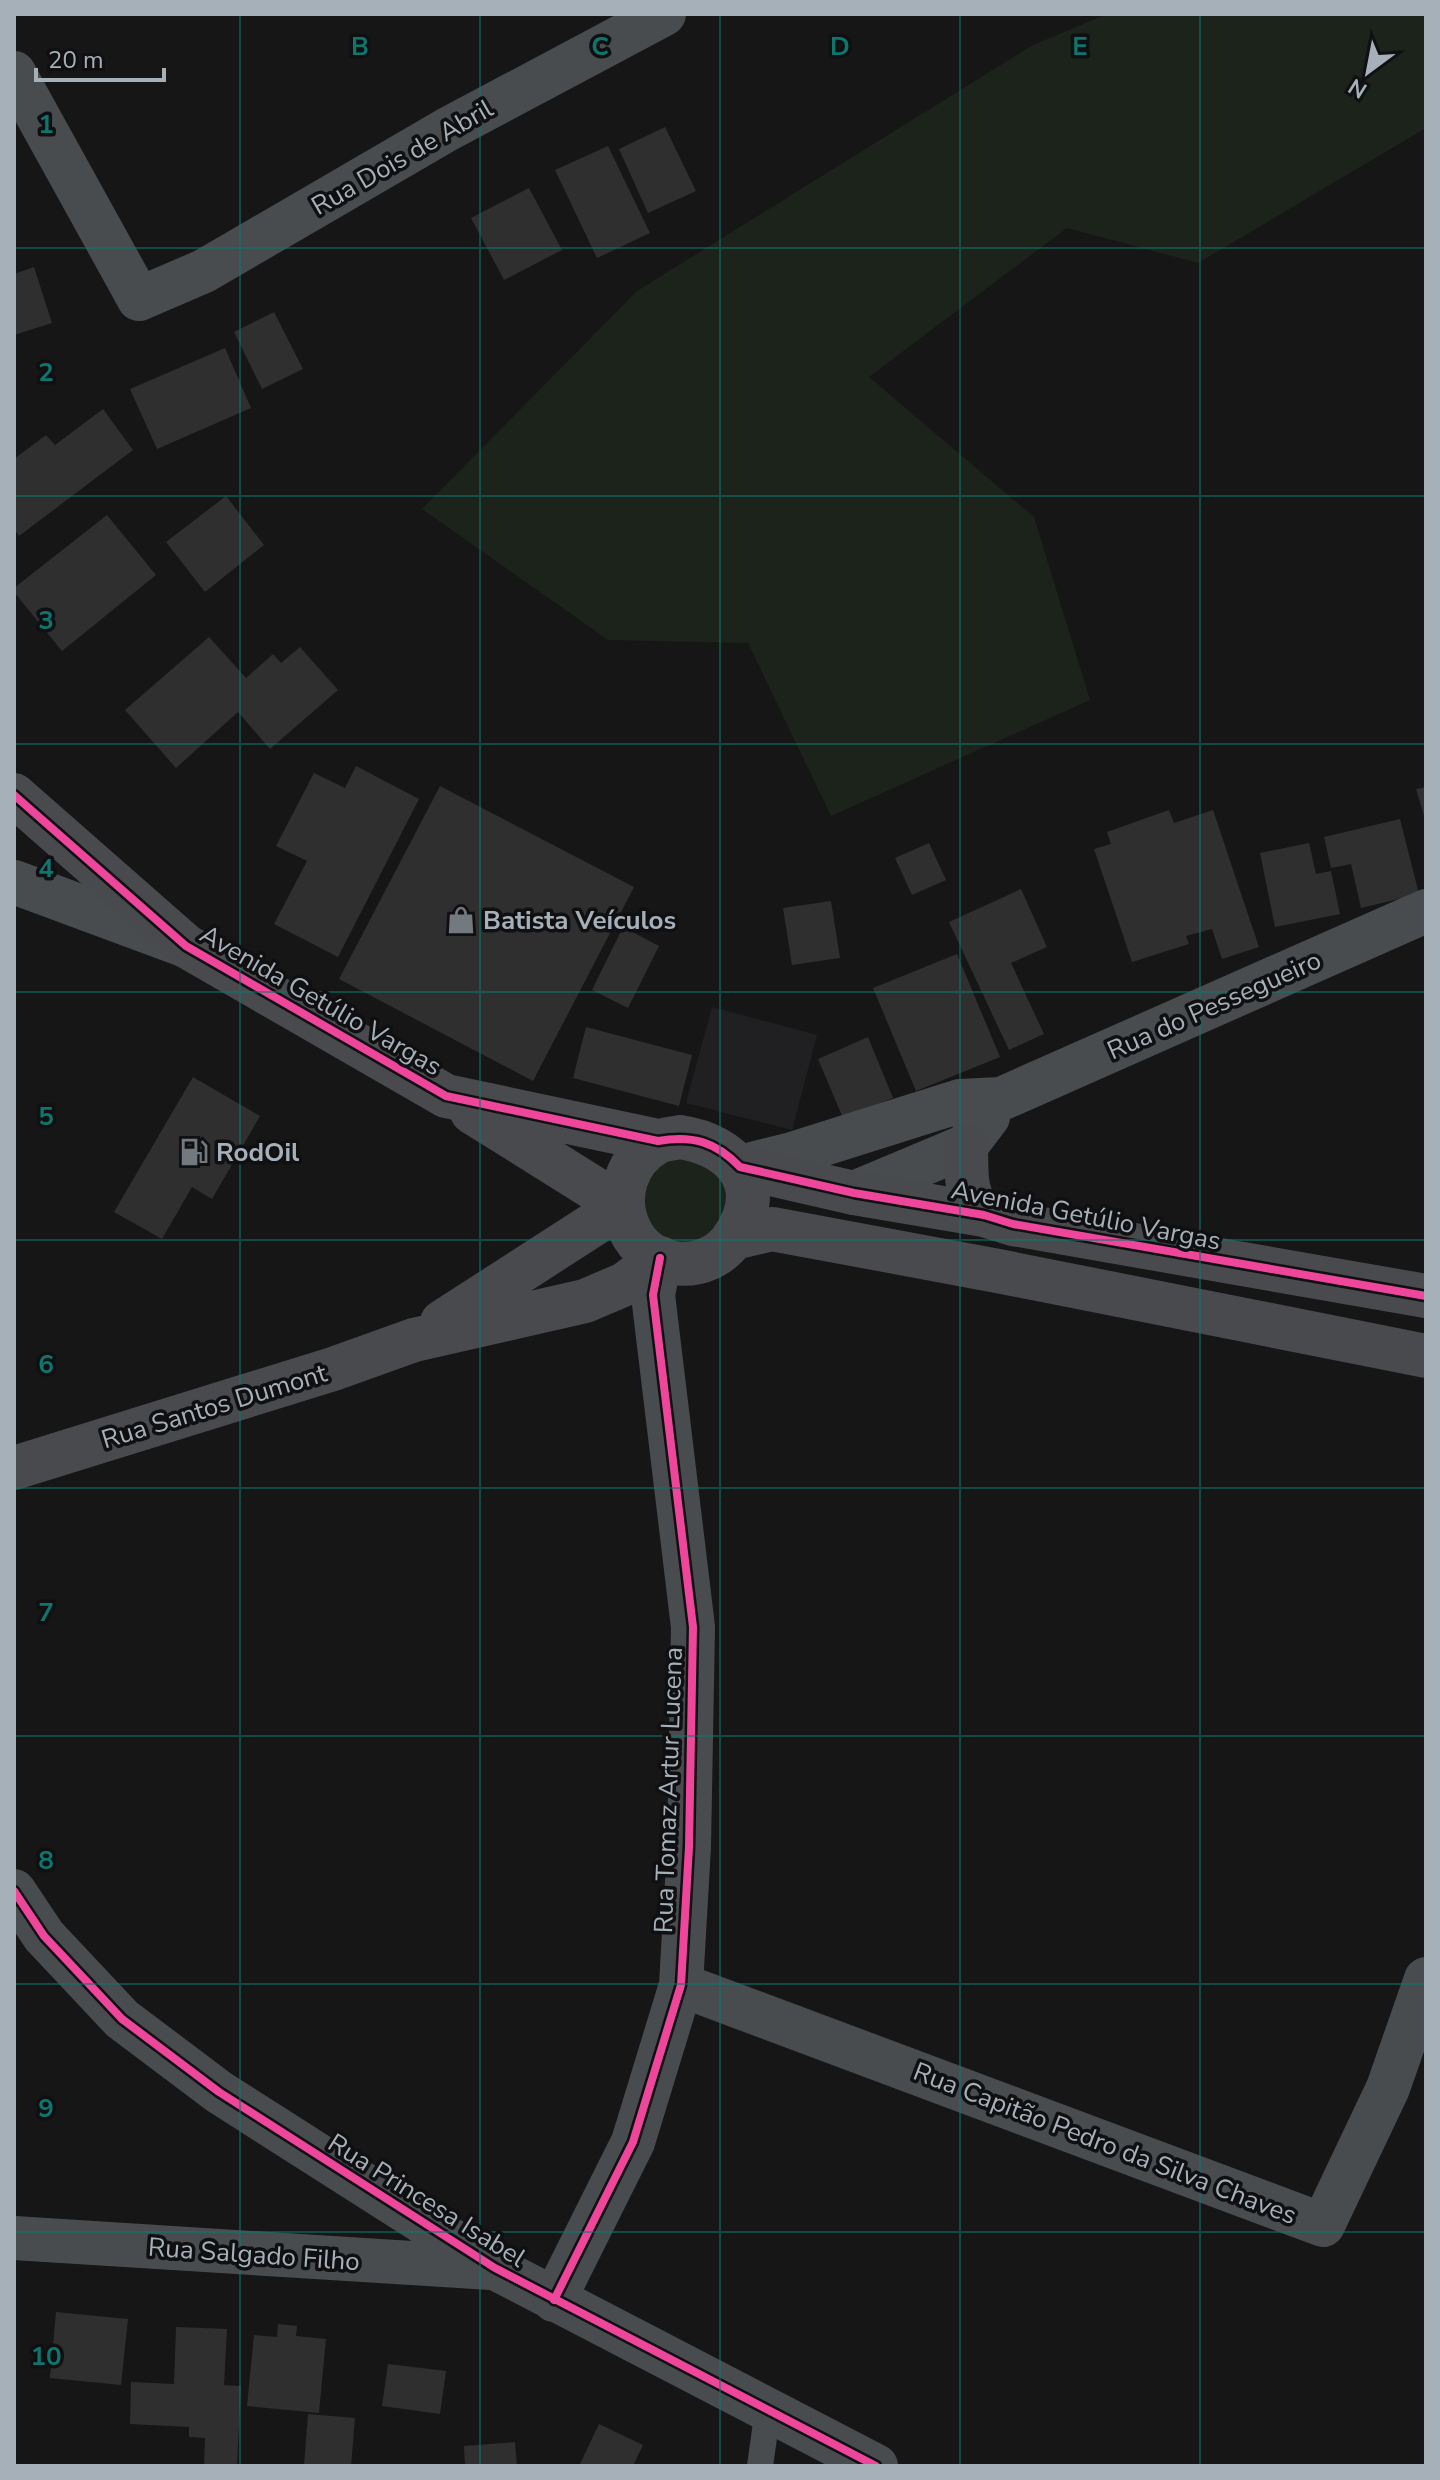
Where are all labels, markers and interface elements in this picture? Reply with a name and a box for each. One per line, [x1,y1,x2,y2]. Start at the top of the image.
text: B [351,29,369,64]
text: C [591,29,609,64]
text: D [830,29,850,64]
text: E [1072,29,1088,64]
scale bar [36,32,164,82]
north arrow [1328,32,1408,112]
text: 20 m [48,44,104,76]
text: N [1343,71,1373,105]
street label: Rua Dois de Abril [305,91,500,224]
text: 1 [38,107,54,142]
text: 2 [38,355,54,390]
text: 3 [38,603,54,638]
text: 4 [38,851,54,886]
place label: Batista Veículos [483,903,676,938]
shop icon: Batista Veículos [446,905,476,935]
street label: Avenida Getúlio Vargas [193,917,448,1084]
street label: Rua do Pessegueiro [1102,943,1327,1068]
text: 5 [38,1099,54,1134]
place label: RodOil [216,1135,300,1170]
fuel station icon: RodOil [179,1137,209,1167]
street label: Avenida Getúlio Vargas [948,1172,1224,1259]
text: 6 [38,1347,54,1382]
street label: Rua Santos Dumont [97,1355,332,1457]
text: 7 [38,1595,54,1630]
street label: Rua Tomaz Artur Lucena [646,1646,691,1934]
text: 8 [38,1843,54,1878]
street label: Rua Capitão Pedro da Silva Chaves [908,2054,1301,2233]
text: 9 [38,2091,54,2126]
street label: Rua Princesa Isabel [321,2125,532,2276]
street label: Rua Salgado Filho [147,2230,361,2279]
text: 10 [30,2339,62,2374]

